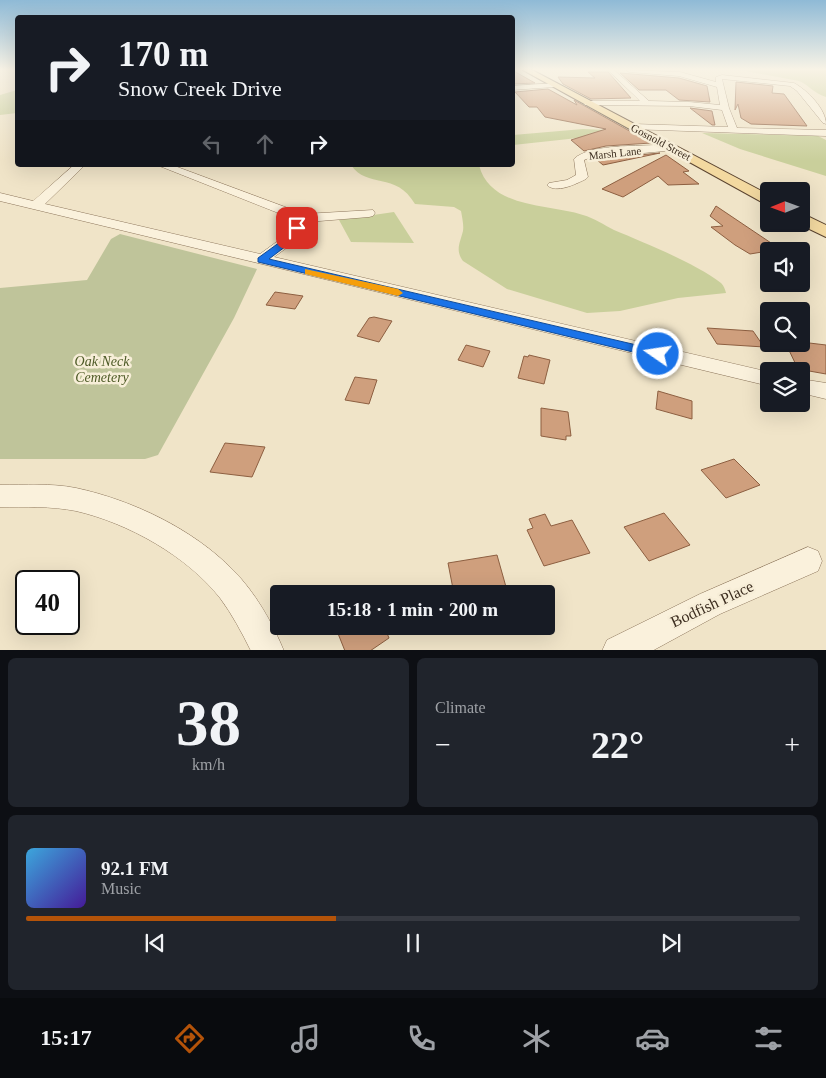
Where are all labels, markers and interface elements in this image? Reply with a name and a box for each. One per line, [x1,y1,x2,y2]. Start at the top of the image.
icon: right [35,35,100,100]
text: 170 m [118,35,208,74]
text: Snow Creek Drive [118,76,282,101]
street label: Gosnold Street [629,121,693,163]
icon: left [198,130,226,158]
icon: ahead [251,130,279,158]
icon: right [304,130,332,158]
street label: Marsh Lane [588,144,642,162]
north arrow [760,182,810,232]
map controls [760,182,810,412]
pin [276,207,318,249]
icon: arrive [283,214,311,242]
button: sound [760,242,810,292]
button: search [760,302,810,352]
position arrow [631,327,683,379]
park label: Oak Neck Cemetery [75,354,130,385]
button: layers [760,362,810,412]
speed limit sign: 40 [15,570,80,635]
street label: Bodfish Place [668,577,756,631]
text: 15:18 · 1 min · 200 m [327,599,498,620]
text: 38 [176,687,241,759]
text: Climate [435,699,486,716]
text: 22° [591,724,644,766]
text: − [435,729,451,760]
text: + [784,729,800,760]
text: km/h [192,756,225,773]
text: 92.1 FM [101,858,169,879]
text: Music [101,880,141,897]
icon: previous [141,929,169,957]
icon: pause [399,929,427,957]
icon: next [657,929,685,957]
icon: directions [172,1021,207,1056]
icon: music [288,1021,323,1056]
icon: phone [404,1021,439,1056]
icon: climate [519,1021,554,1056]
icon: car [635,1021,670,1056]
icon: filters [751,1021,786,1056]
text: 15:17 [40,1025,92,1050]

